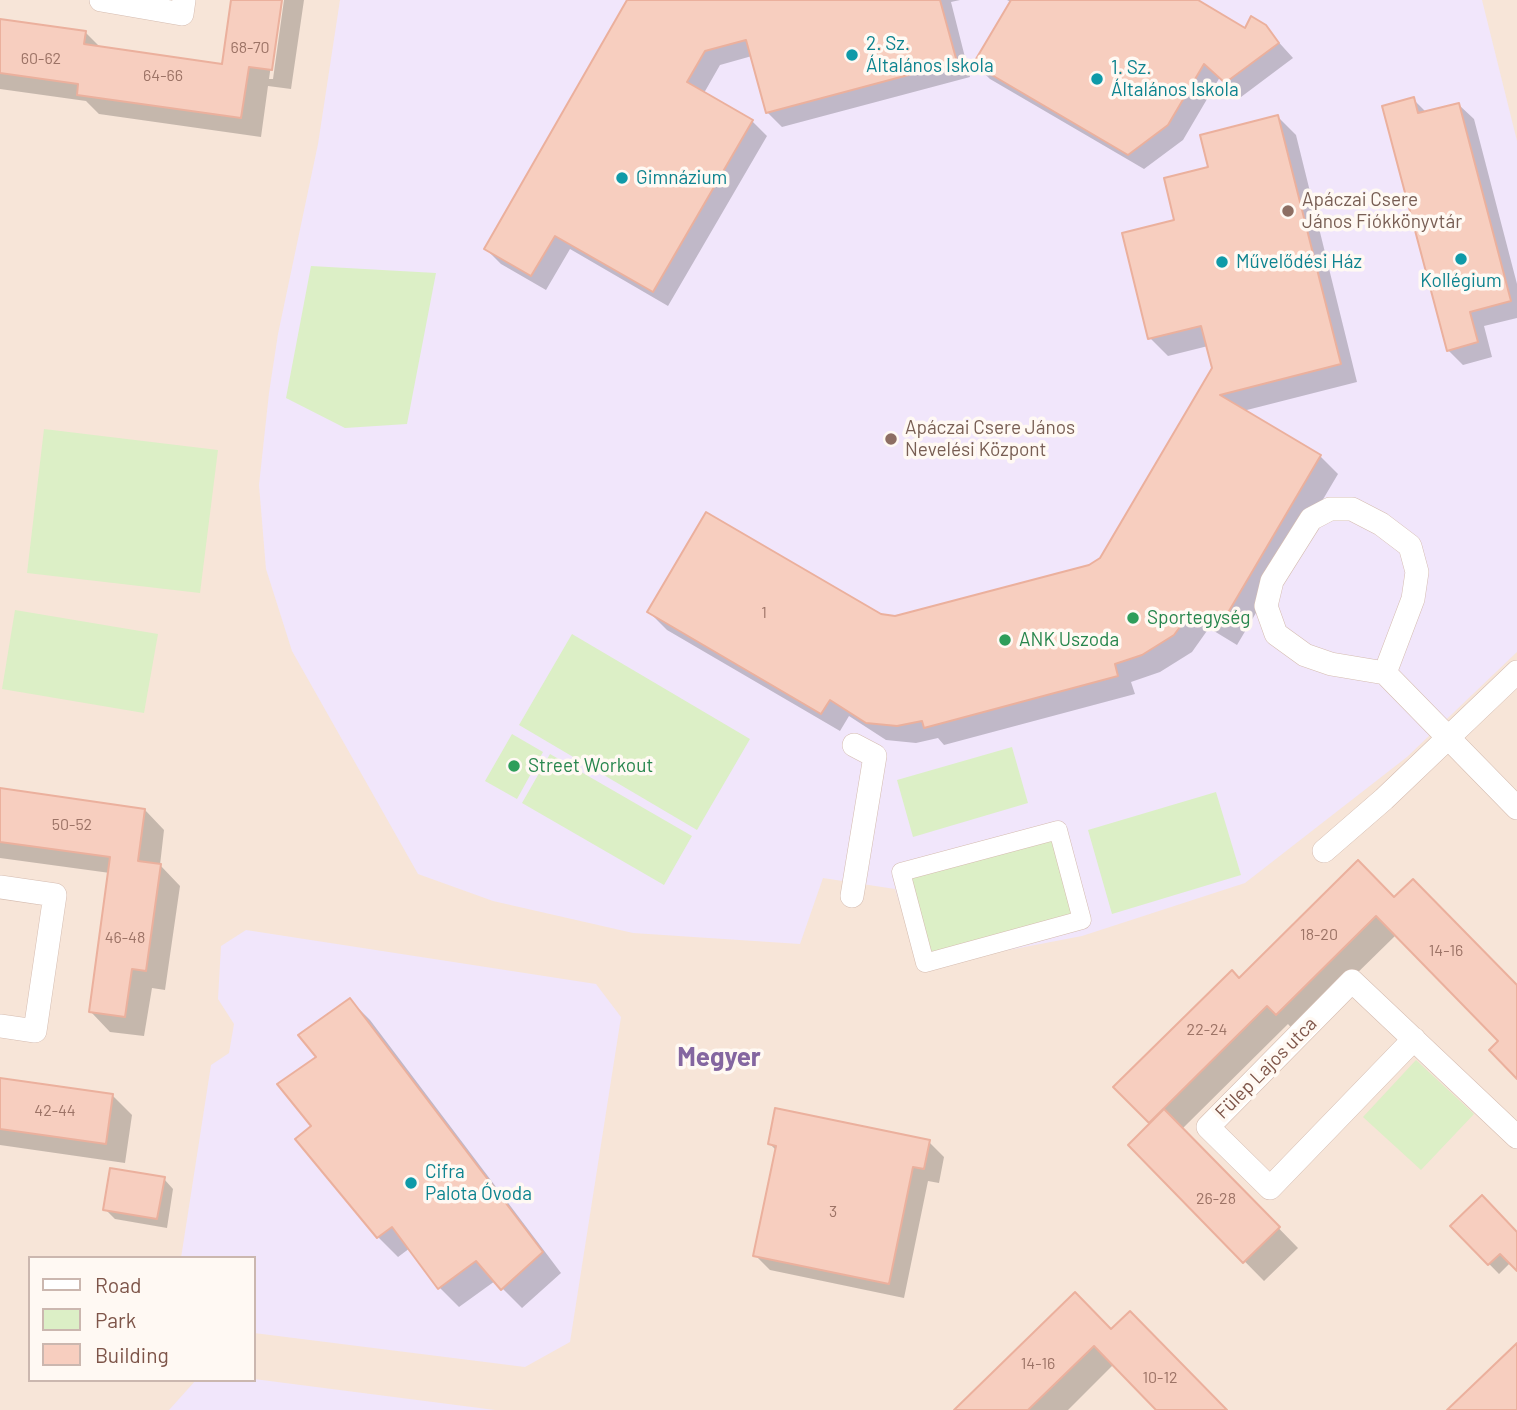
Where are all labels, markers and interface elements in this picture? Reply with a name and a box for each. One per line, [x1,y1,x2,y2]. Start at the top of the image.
place label: 2. Sz. Általános Iskola [866,33,994,77]
house number: 68-70 [231,38,269,58]
marker: 2. Sz. Általános Iskola [844,47,860,63]
house number: 60-62 [21,49,61,69]
place label: 1. Sz. Általános Iskola [1111,57,1239,101]
house number: 64-66 [143,66,183,86]
marker: 1. Sz. Általános Iskola [1089,71,1105,87]
place label: Gimnázium [636,167,727,189]
marker: Gimnázium [614,170,630,186]
place label: Apáczai Csere János Fiókkönyvtár [1302,189,1462,233]
marker: Apáczai Csere János Fiókkönyvtár [1280,203,1296,219]
place label: Művelődési Ház [1236,251,1362,273]
marker: Kollégium [1453,251,1469,267]
marker: Művelődési Ház [1214,254,1230,270]
place label: Kollégium [1420,270,1502,292]
place label: Apáczai Csere János Nevelési Központ [905,417,1075,461]
marker: Apáczai Csere János Nevelési Központ [883,431,899,447]
house number: 1 [761,603,767,623]
place label: Sportegység [1147,607,1251,629]
marker: Sportegység [1125,610,1141,626]
place label: ANK Uszoda [1019,629,1119,651]
marker: ANK Uszoda [997,632,1013,648]
place label: Street Workout [528,755,653,777]
marker: Street Workout [506,758,522,774]
house number: 50-52 [52,815,92,835]
house number: 18-20 [1300,925,1338,945]
house number: 46-48 [105,928,145,948]
house number: 14-16 [1429,941,1463,961]
street label: Fülep Lajos utca [1210,1012,1322,1124]
house number: 22-24 [1187,1020,1227,1040]
district label: Megyer [677,1041,761,1073]
house number: 42-44 [34,1101,76,1121]
place label: Cifra Palota Óvoda [425,1161,532,1205]
marker: Cifra Palota Óvoda [403,1175,419,1191]
house number: 26-28 [1196,1189,1236,1209]
house number: 3 [829,1202,837,1222]
legend [28,1256,256,1382]
text: Road [95,1272,141,1297]
text: Park [95,1307,136,1332]
text: Building [95,1342,169,1367]
house number: 14-16 [1021,1354,1055,1374]
house number: 10-12 [1142,1368,1178,1388]

